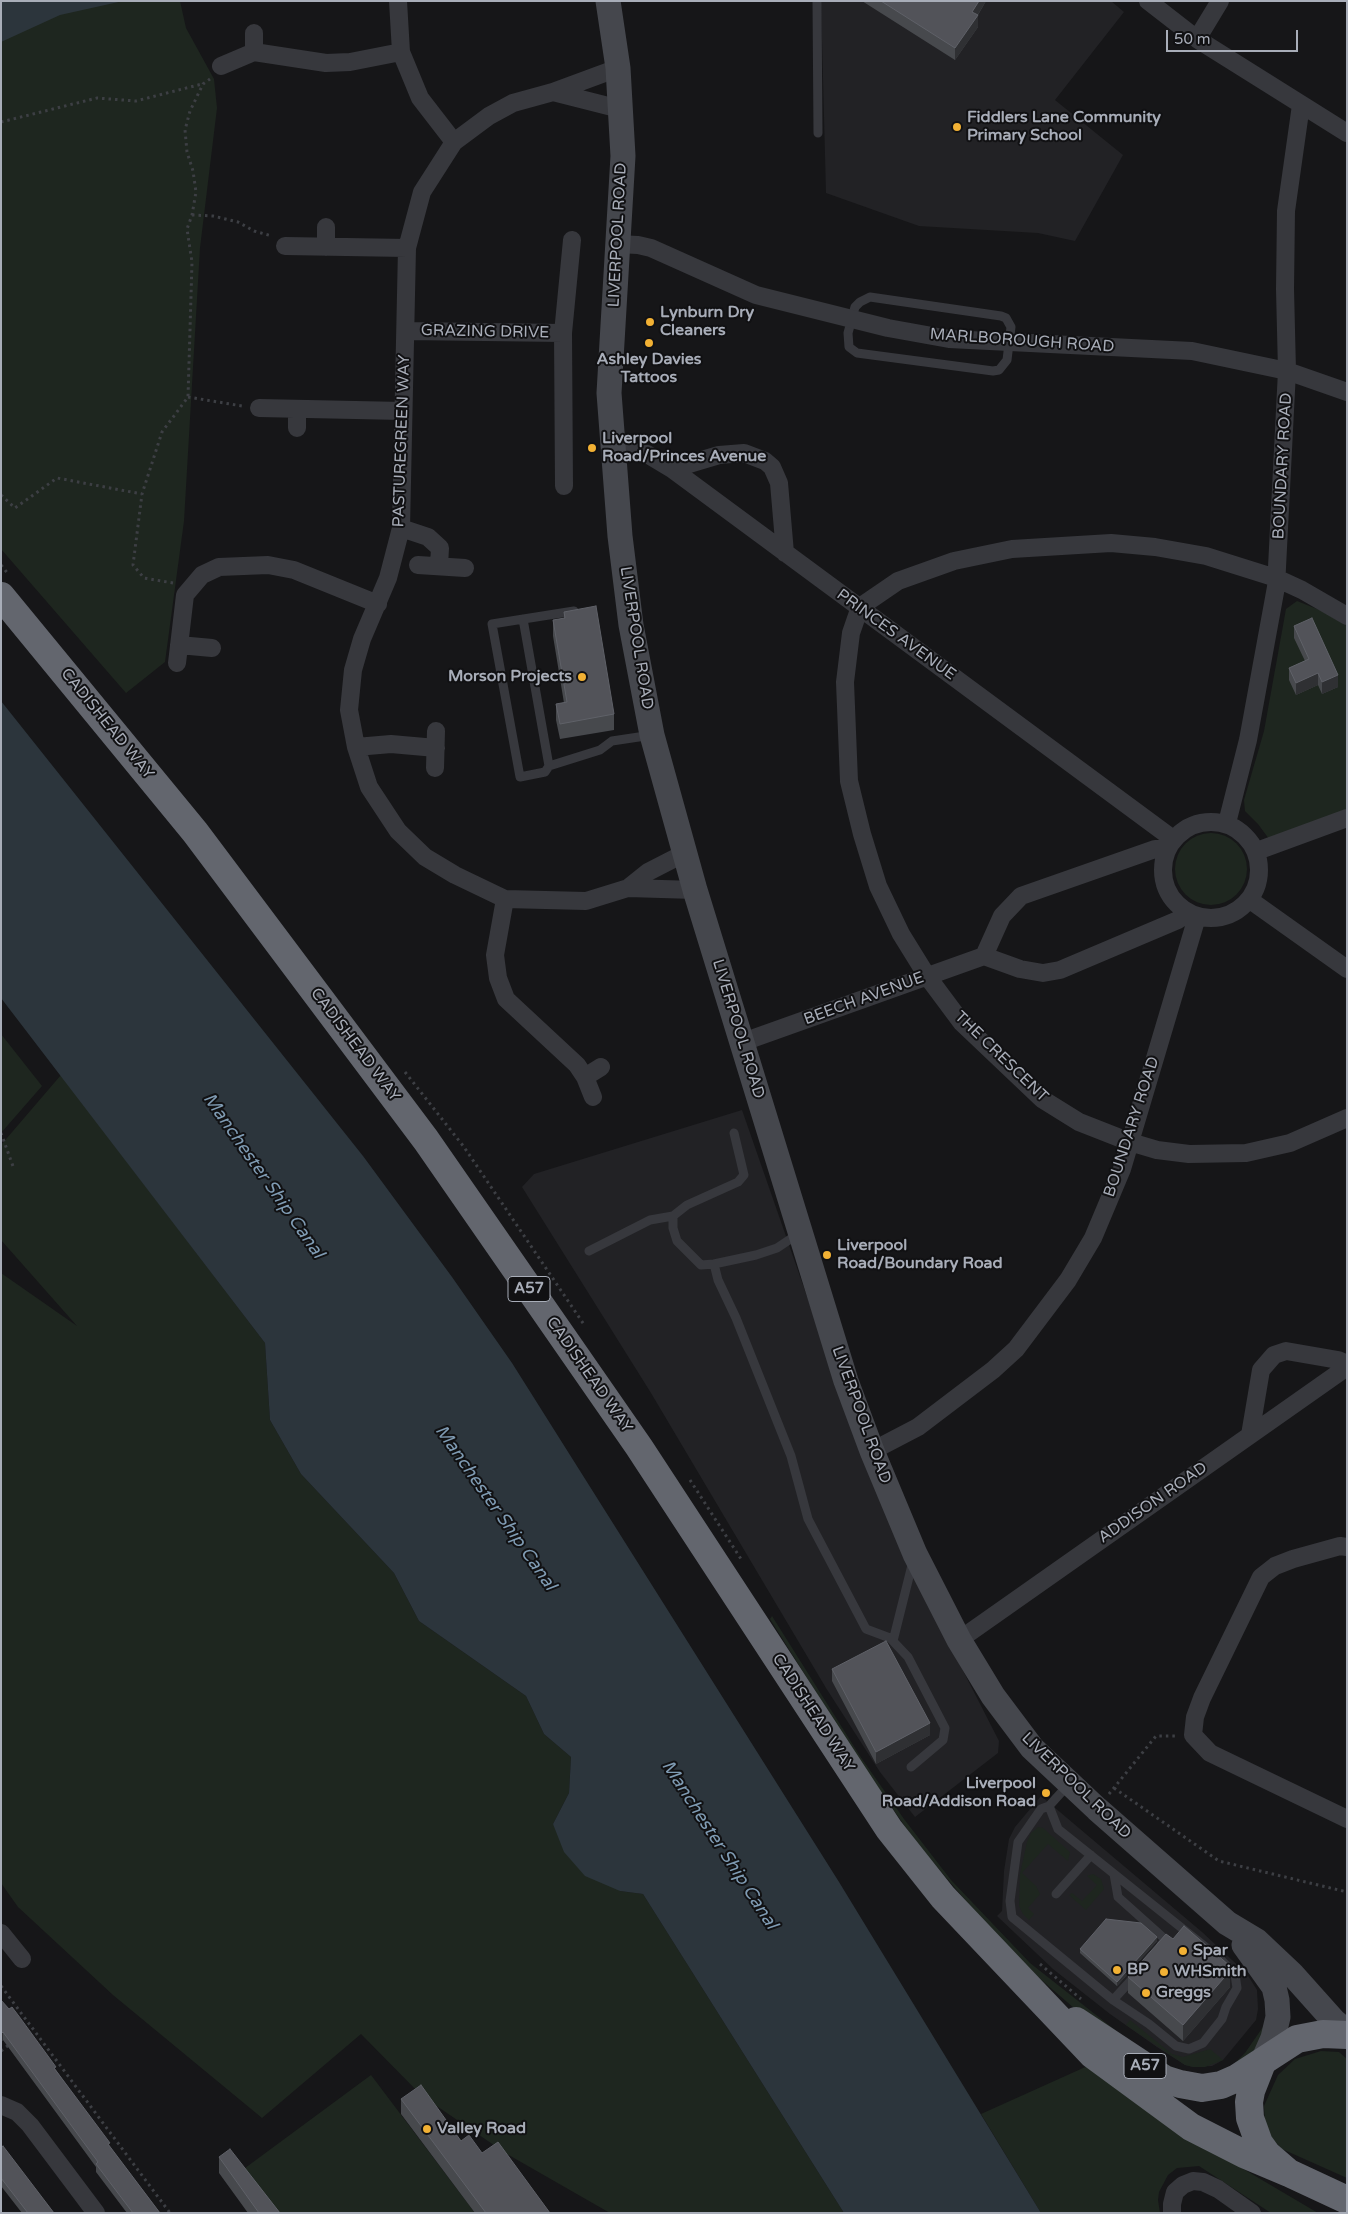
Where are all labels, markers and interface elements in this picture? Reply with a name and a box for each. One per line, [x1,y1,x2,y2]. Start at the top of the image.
scale bar [1168,20,1300,52]
text: 50 m [1174,30,1211,48]
place label: Fiddlers Lane Community Primary School [967,108,1161,146]
marker: Fiddlers Lane Community Primary School [951,121,963,133]
street label: LIVERPOOL ROAD [605,162,631,308]
place label: Lynburn Dry Cleaners [660,303,754,341]
marker: Lynburn Dry Cleaners [644,316,656,328]
street label: GRAZING DRIVE [421,321,549,343]
street label: MARLBOROUGH ROAD [929,325,1115,357]
marker: Ashley Davies Tattoos [643,337,655,349]
place label: Ashley Davies Tattoos [597,350,701,388]
street label: PASTUREGREEN WAY [389,354,415,528]
street label: BOUNDARY ROAD [1270,392,1296,540]
place label: Liverpool Road/Princes Avenue [602,429,766,467]
marker: Liverpool Road/Princes Avenue [586,442,598,454]
street label: LIVERPOOL ROAD [615,565,657,711]
street label: PRINCES AVENUE [833,585,959,685]
street label: CADISHEAD WAY [56,665,158,783]
place label: Morson Projects [448,667,572,687]
marker: Morson Projects [576,671,588,683]
street label: LIVERPOOL ROAD [708,957,768,1101]
street label: BEECH AVENUE [801,968,927,1030]
street label: CADISHEAD WAY [306,984,404,1106]
street label: THE CRESCENT [950,1007,1052,1107]
street label: BOUNDARY ROAD [1100,1054,1164,1200]
water label: Manchester Ship Canal [198,1089,328,1263]
place label: Liverpool Road/Boundary Road [837,1236,1003,1274]
marker: Liverpool Road/Boundary Road [821,1249,833,1261]
road number: A57 [508,1276,550,1302]
street label: CADISHEAD WAY [542,1313,636,1437]
street label: LIVERPOOL ROAD [827,1344,895,1486]
water label: Manchester Ship Canal [430,1421,560,1595]
street label: ADDISON ROAD [1095,1458,1211,1548]
street label: CADISHEAD WAY [768,1650,858,1776]
street label: LIVERPOOL ROAD [1017,1729,1135,1843]
water label: Manchester Ship Canal [656,1757,782,1933]
place label: Liverpool Road/Addison Road [882,1774,1036,1812]
marker: Liverpool Road/Addison Road [1040,1787,1052,1799]
place label: Spar [1193,1941,1228,1961]
marker: Spar [1177,1945,1189,1957]
place label: BP [1127,1960,1149,1980]
place label: WHSmith [1174,1962,1247,1982]
marker: BP [1111,1964,1123,1976]
marker: WHSmith [1158,1966,1170,1978]
place label: Greggs [1156,1983,1211,2003]
marker: Greggs [1140,1987,1152,1999]
road number: A57 [1124,2054,1166,2078]
place label: Valley Road [437,2119,526,2139]
marker: Valley Road [421,2123,433,2135]

